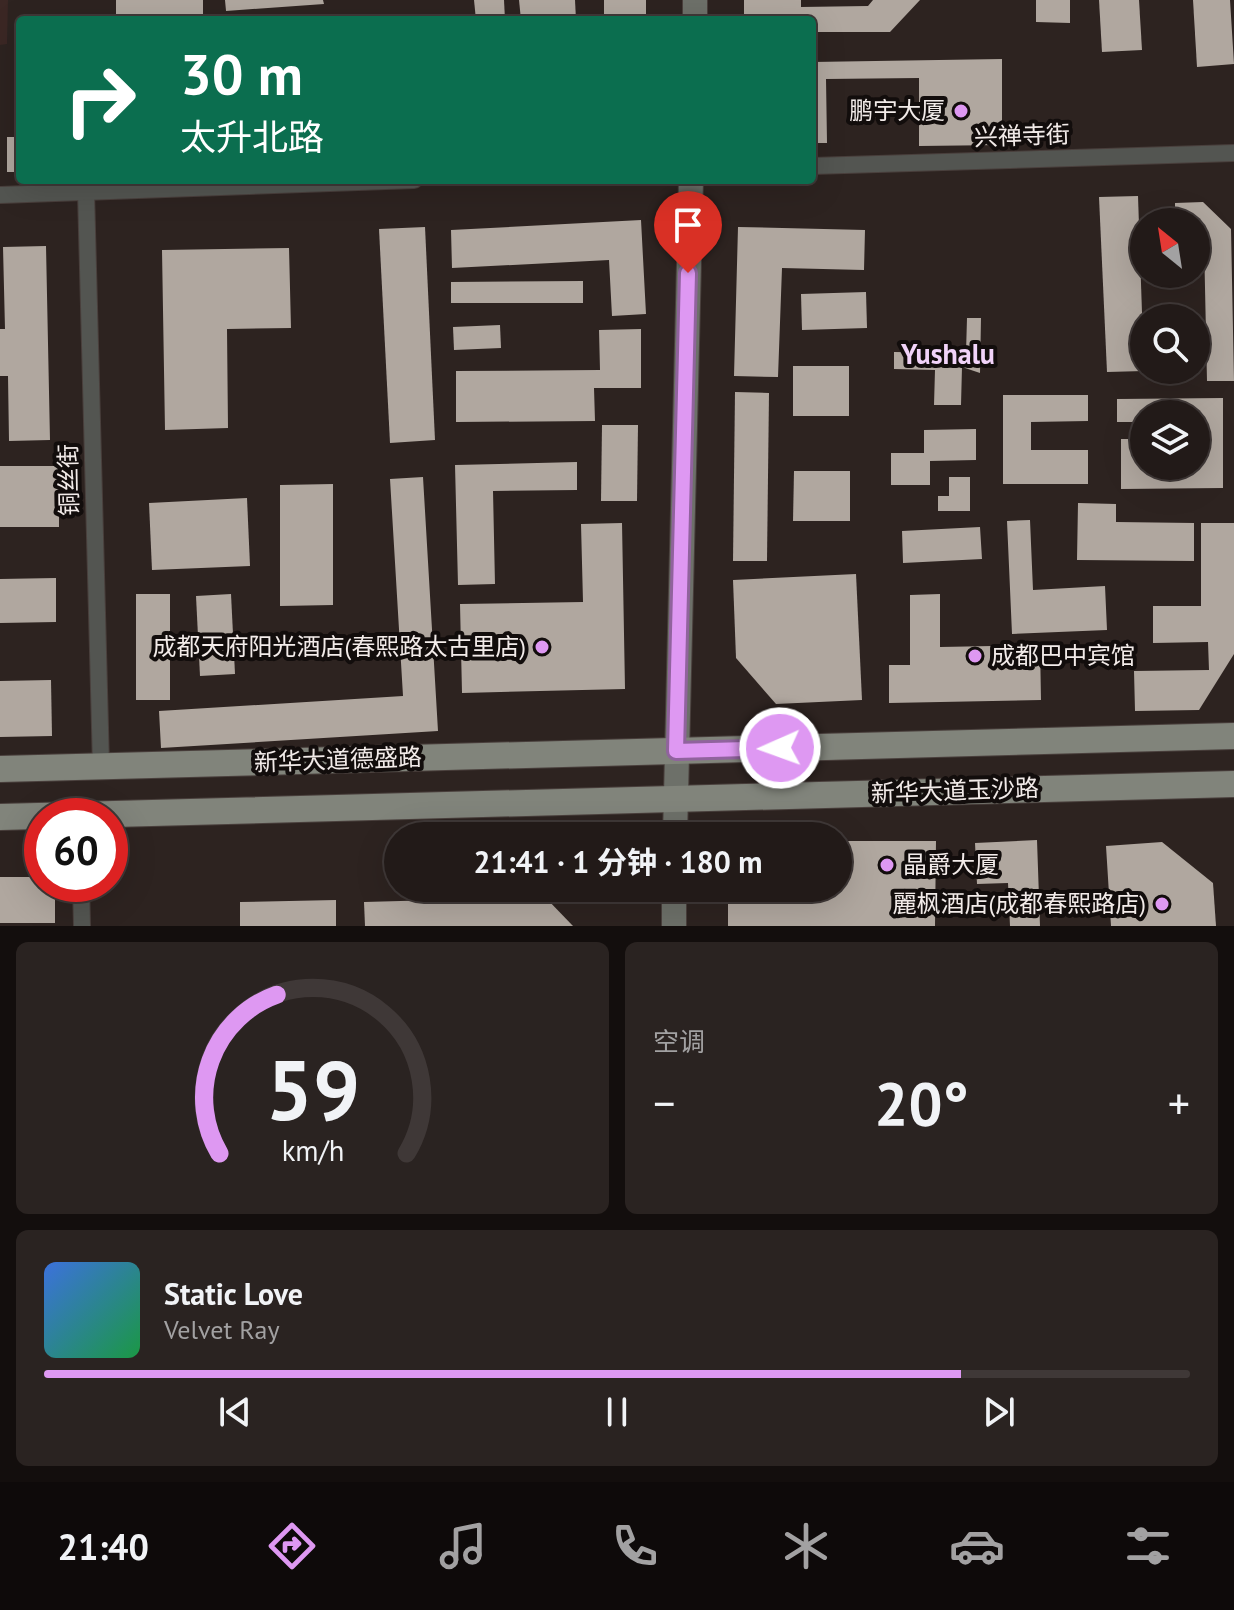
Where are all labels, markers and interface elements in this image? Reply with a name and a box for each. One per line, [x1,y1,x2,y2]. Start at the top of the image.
text: 30 m [180,38,303,110]
icon: right [48,48,152,152]
place label: 鹏宇大厦 [849,95,945,126]
marker: 鹏宇大厦 [952,102,970,120]
text: 太升北路 [180,113,324,160]
street label: 兴禅寺街 [973,118,1070,153]
pin [654,191,722,273]
icon: arrive [666,203,710,247]
north arrow [1130,208,1210,288]
map controls [1130,208,1210,480]
button: search [1130,304,1210,384]
district label: Yushalu [900,335,995,372]
button: layers [1130,400,1210,480]
street label: 铜丝街 [52,444,85,516]
place label: 成都天府阳光酒店(春熙路太古里店) [153,631,526,662]
marker: 成都天府阳光酒店(春熙路太古里店) [533,638,551,656]
place label: 成都巴中宾馆 [991,640,1135,671]
marker: 成都巴中宾馆 [966,647,984,665]
position arrow [738,706,822,790]
street label: 新华大道德盛路 [253,741,422,778]
street label: 新华大道玉沙路 [870,772,1039,809]
speed limit sign: 60 [24,798,128,902]
text: 21:41 · 1 分钟 · 180 m [473,842,763,881]
place label: 晶爵大厦 [903,849,999,880]
marker: 晶爵大厦 [878,856,896,874]
place label: 麗枫酒店(成都春熙路店) [893,888,1146,919]
marker: 麗枫酒店(成都春熙路店) [1153,895,1171,913]
text: 空调 [653,1025,705,1058]
text: 59 [265,1035,360,1143]
text: 20° [874,1064,969,1142]
text: − [653,1074,675,1131]
text: + [1168,1074,1190,1131]
text: km/h [281,1132,344,1169]
text: Static Love [164,1274,303,1313]
text: Velvet Ray [164,1313,280,1346]
icon: previous [213,1390,257,1434]
icon: pause [595,1390,639,1434]
icon: next [977,1390,1021,1434]
icon: directions [264,1518,320,1574]
icon: music [435,1518,491,1574]
icon: phone [607,1518,663,1574]
icon: climate [778,1518,834,1574]
icon: car [949,1518,1005,1574]
icon: filters [1120,1518,1176,1574]
text: 21:40 [58,1523,149,1570]

